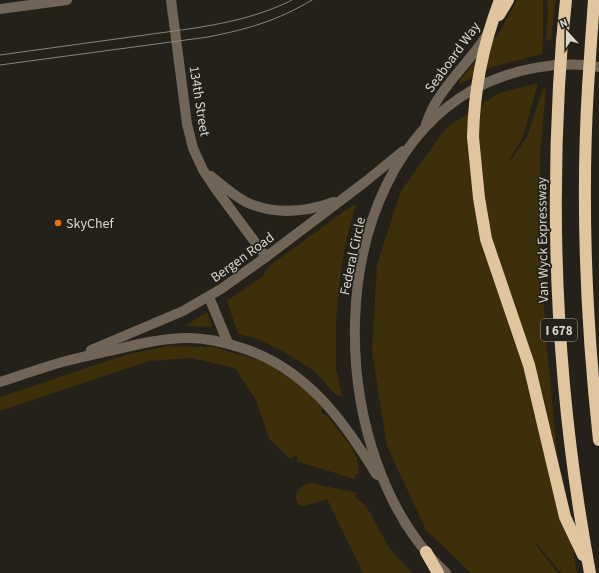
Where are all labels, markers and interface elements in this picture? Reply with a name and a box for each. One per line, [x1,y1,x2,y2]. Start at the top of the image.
north arrow [547,12,587,52]
text: N [557,15,570,31]
street label: Seaboard Way [420,18,486,97]
street label: 134th Street [184,64,214,138]
street label: Van Wyck Expressway [532,176,554,303]
place label: SkyChef [66,214,114,234]
street label: Federal Circle [335,215,371,297]
marker: SkyChef [53,218,63,228]
street label: Bergen Road [207,228,278,288]
road number: I 678 [541,319,577,341]

